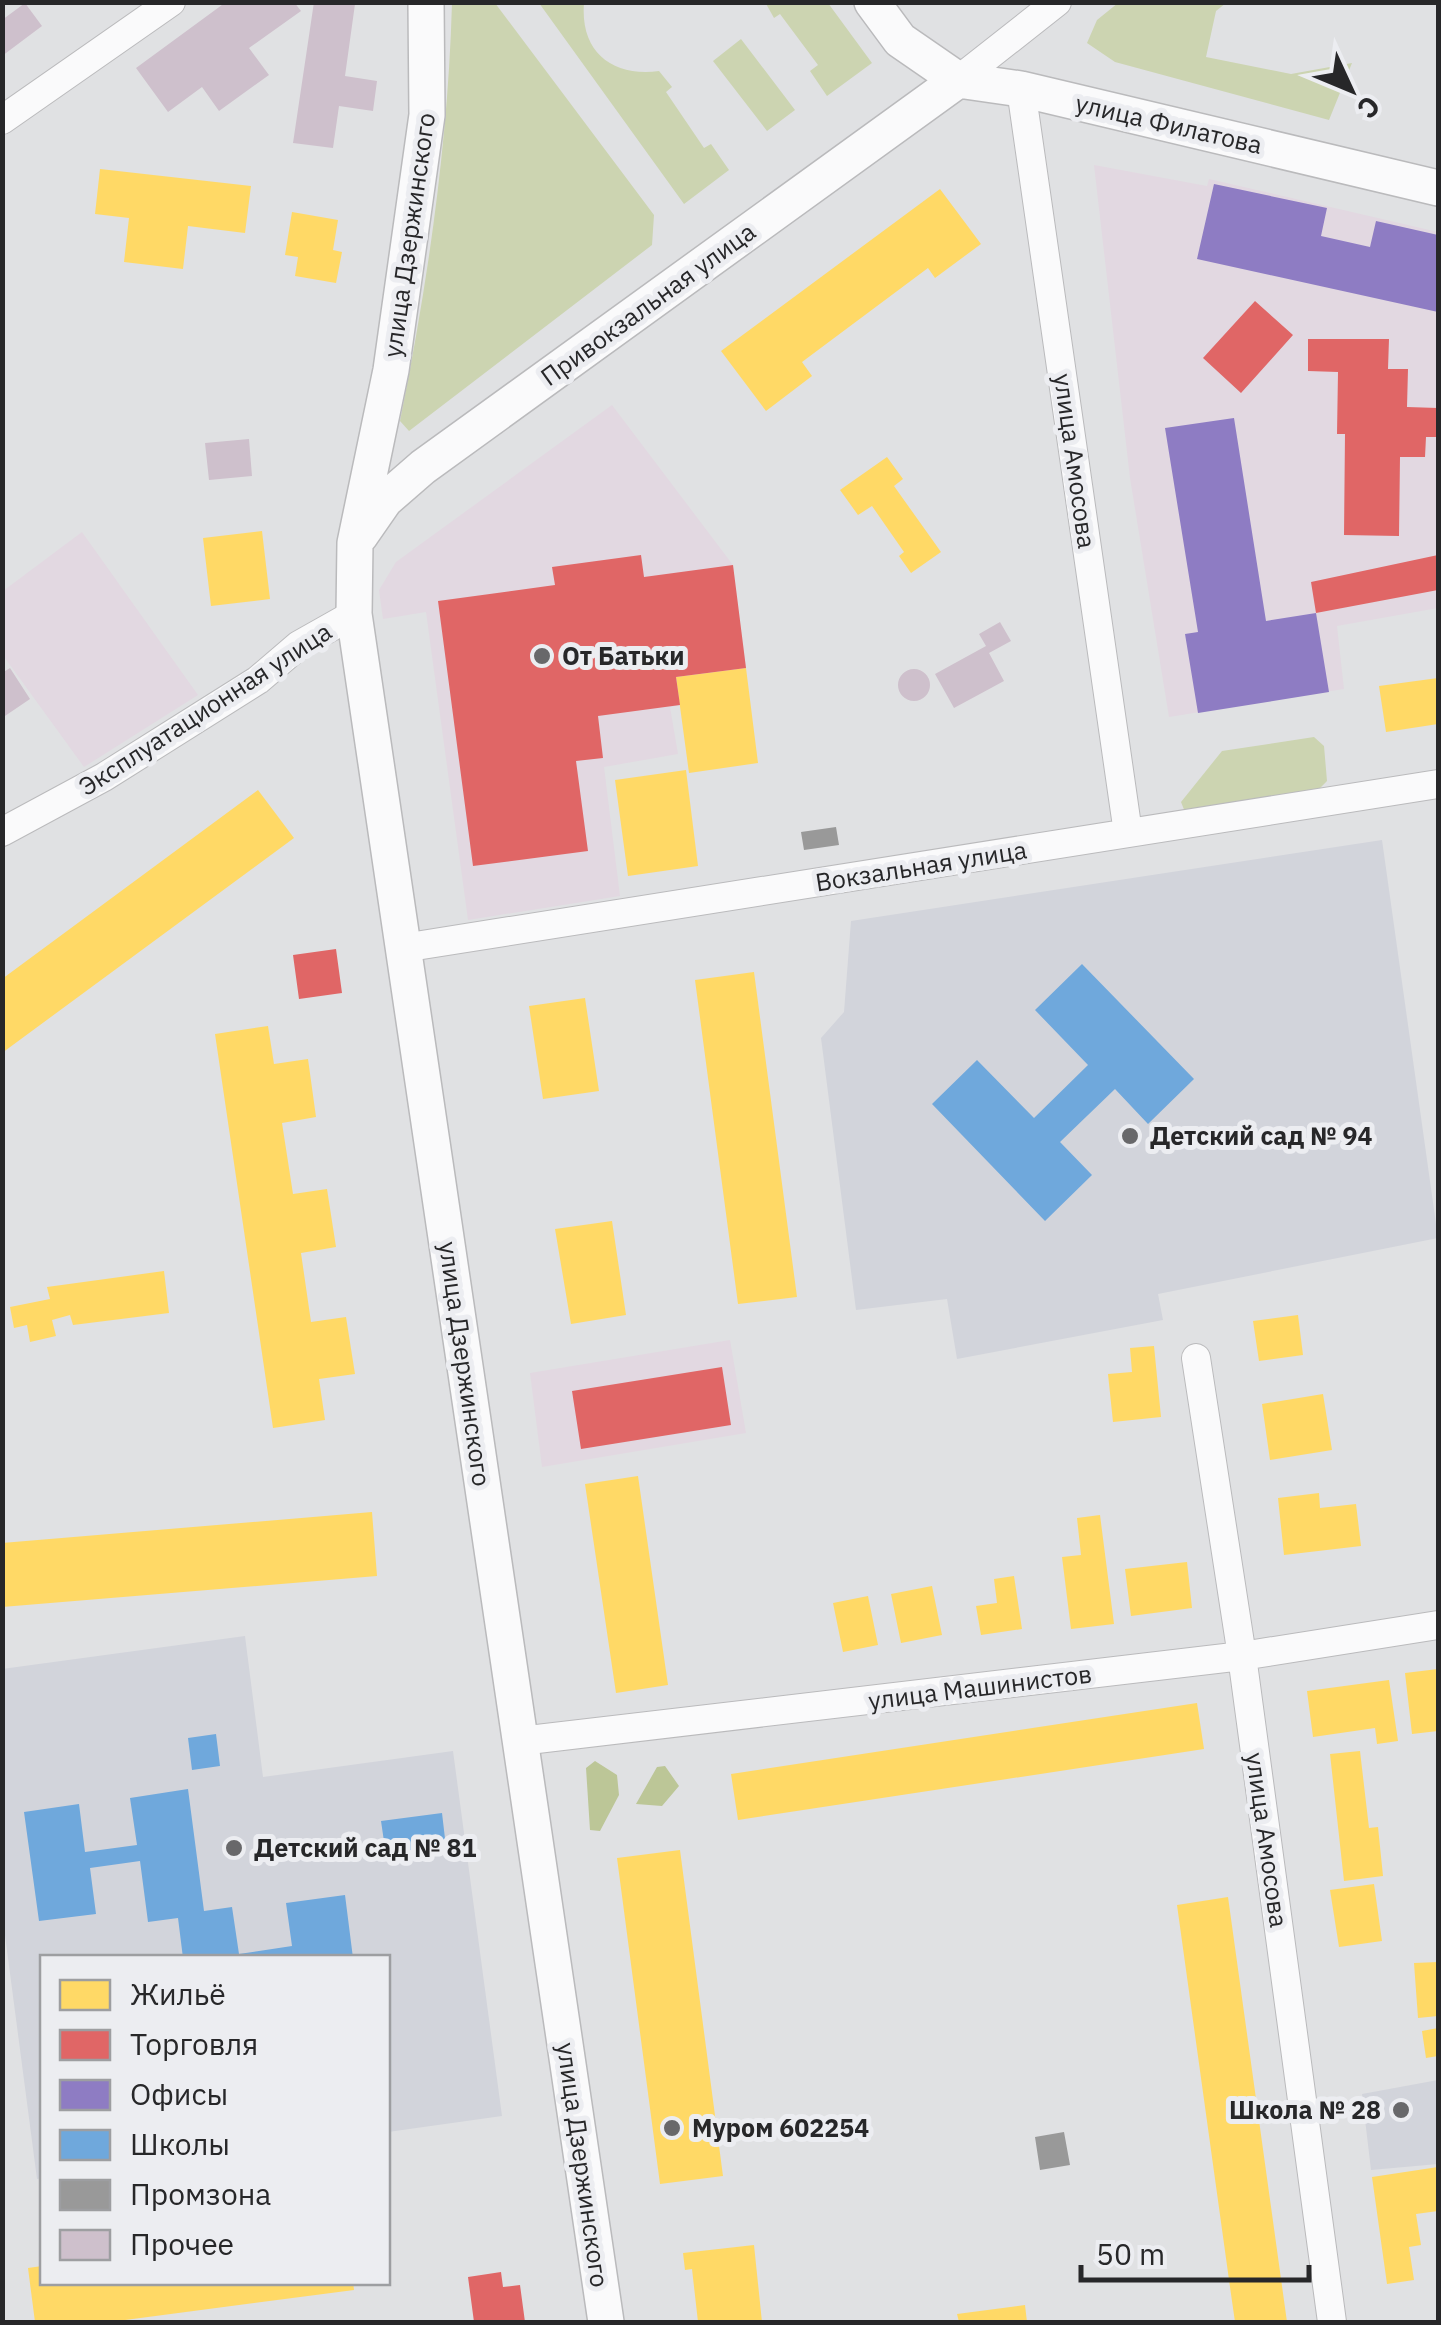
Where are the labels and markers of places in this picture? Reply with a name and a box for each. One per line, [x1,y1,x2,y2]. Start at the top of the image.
place label: От Батьки [562,639,685,672]
marker: От Батьки [531,645,553,667]
place label: Детский сад № 94 [1150,1119,1372,1152]
marker: Детский сад № 94 [1119,1125,1141,1147]
place label: Детский сад № 81 [254,1831,476,1864]
marker: Детский сад № 81 [223,1837,245,1859]
place label: Школа № 28 [1229,2093,1381,2126]
marker: Школа № 28 [1390,2099,1412,2121]
place label: Муром 602254 [692,2111,869,2144]
marker: Муром 602254 [661,2117,683,2139]

